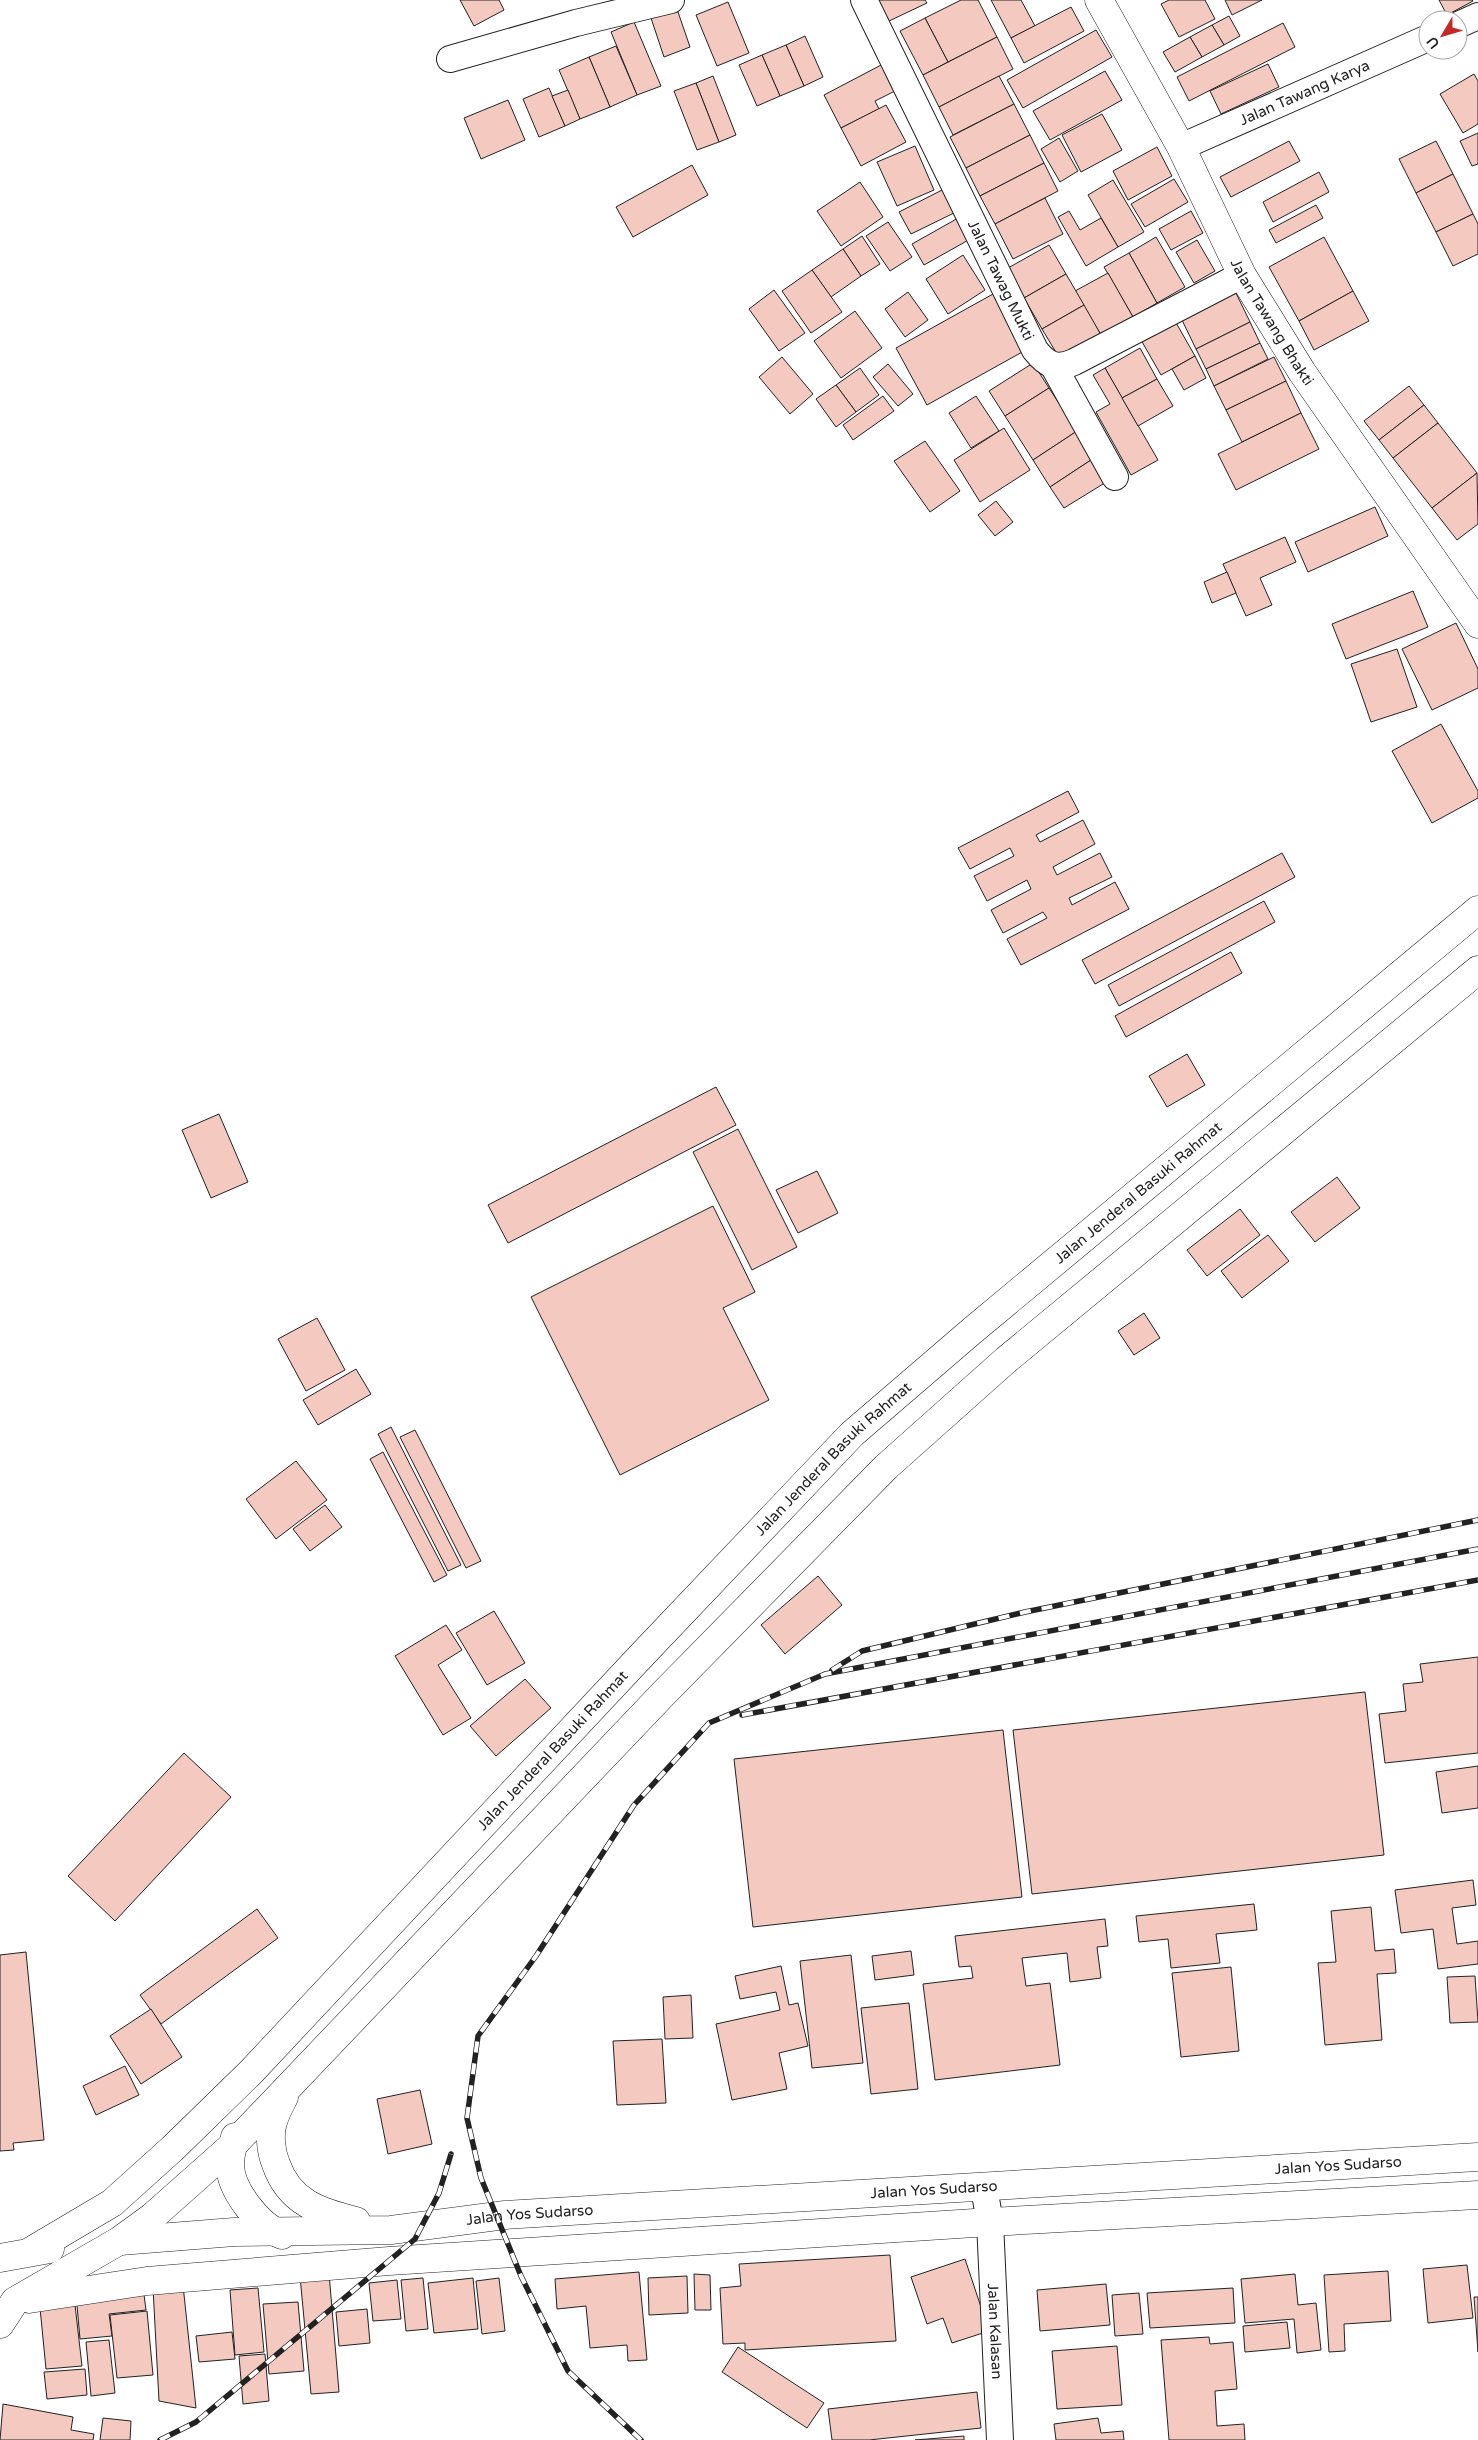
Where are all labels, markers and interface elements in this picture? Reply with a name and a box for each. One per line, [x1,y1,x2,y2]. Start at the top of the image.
north arrow [1418,10,1468,60]
text: U [1423,33,1443,52]
street label: Jalan Tawang Karya [1237,56,1372,129]
street label: Jalan Tawag Mukti [964,217,1038,343]
street label: Jalan Tawang Bhakti [1227,256,1318,389]
street label: Jalan Jenderal Basuki Rahmat [1051,1118,1226,1267]
street label: Jalan Jenderal Basuki Rahmat [751,1378,915,1539]
street label: Jalan Jenderal Basuki Rahmat [473,1667,632,1834]
street label: Jalan Yos Sudarso [1274,2153,1402,2178]
street label: Jalan Yos Sudarso [870,2177,998,2202]
street label: Jalan Yos Sudarso [465,2201,594,2229]
street label: Jalan Kalasan [984,2283,1006,2380]

